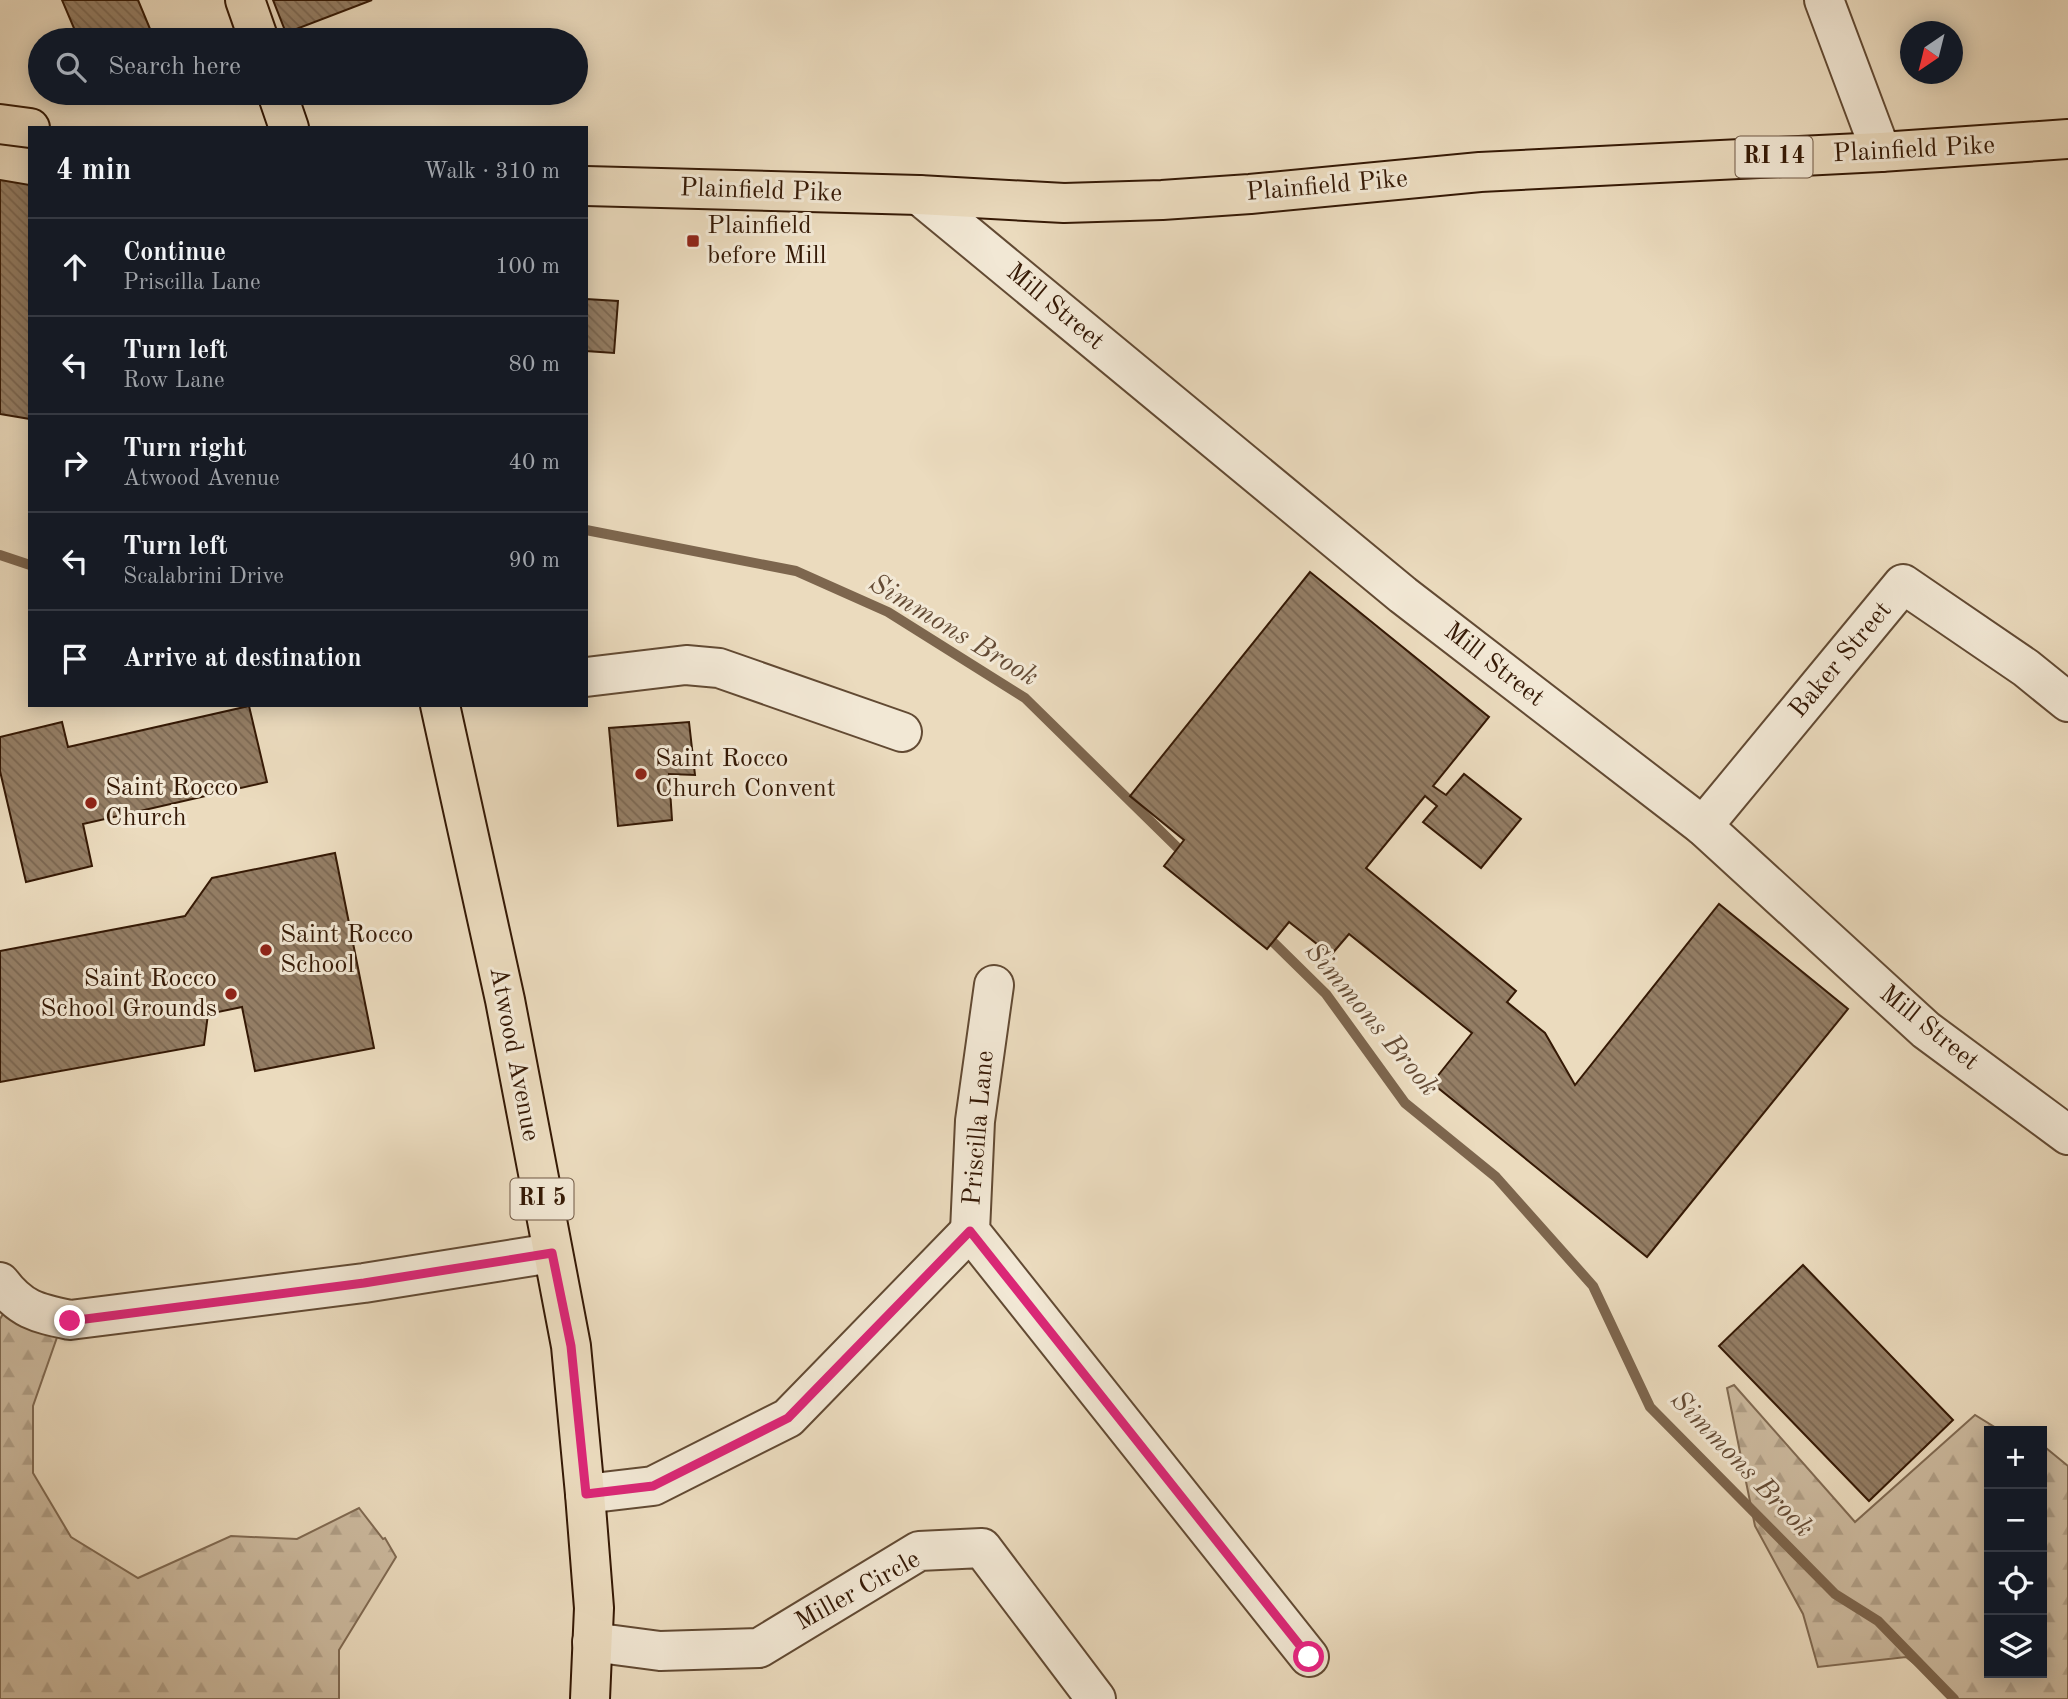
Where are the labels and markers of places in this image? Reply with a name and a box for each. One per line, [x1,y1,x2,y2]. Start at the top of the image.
place label: Plainfield before Mill [707,213,827,269]
marker: Plainfield before Mill [685,233,701,249]
place label: Saint Rocco Church Convent [655,746,836,802]
marker: Saint Rocco Church Convent [633,766,649,782]
place label: Saint Rocco Church [105,775,238,831]
marker: Saint Rocco Church [83,795,99,811]
place label: Saint Rocco School [280,922,413,978]
marker: Saint Rocco School [258,942,274,958]
place label: Saint Rocco School Grounds [40,966,217,1022]
marker: Saint Rocco School Grounds [223,986,239,1002]

